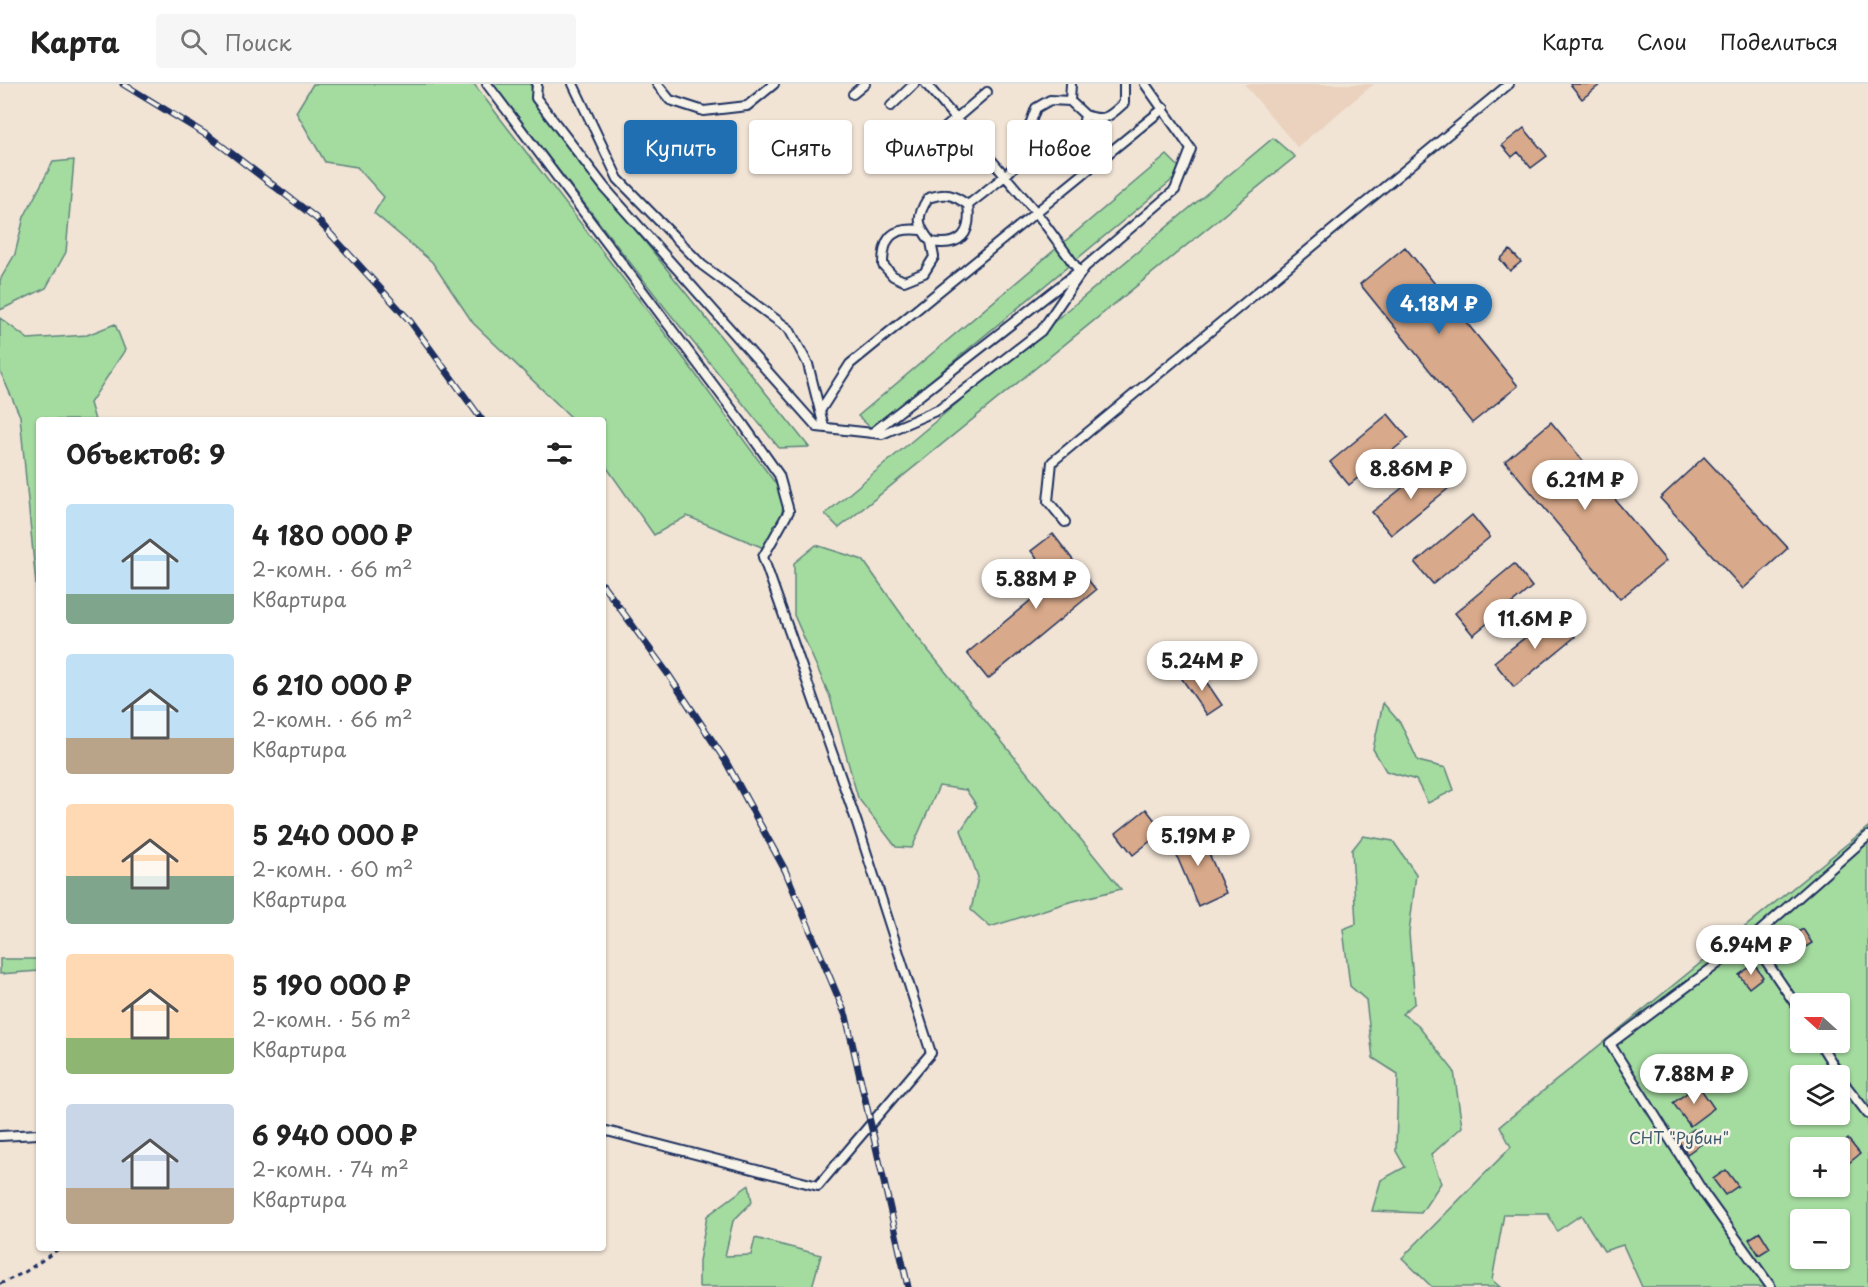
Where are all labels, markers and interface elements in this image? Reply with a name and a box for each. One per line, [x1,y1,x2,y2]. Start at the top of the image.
search box [156,14,576,68]
text: Карта [30,20,120,63]
icon: search [177,25,210,58]
text: Поиск [225,25,292,58]
text: Карта [1542,25,1604,57]
text: Слои [1637,25,1687,57]
text: Поделиться [1720,25,1838,57]
chip: Купить [624,120,737,174]
chip: Снять [749,120,852,174]
chip: Фильтры [864,120,995,174]
chip: Новое [1007,120,1112,174]
pin: 4.18M ₽ [1384,284,1494,335]
text: 4.18M ₽ [1400,288,1478,318]
text: Объектов: 9 [66,434,225,473]
icon: filters [543,437,576,470]
pin: 8.86M ₽ [1356,449,1466,500]
text: 8.86M ₽ [1369,453,1453,483]
pin: 6.21M ₽ [1530,460,1640,511]
text: 6.21M ₽ [1546,464,1624,494]
text: 4 180 000 ₽ [252,515,413,554]
icon: home [114,528,186,600]
text: 2-комн. · 66 m² [252,554,413,584]
pin: 5.88M ₽ [981,559,1091,610]
text: 5.88M ₽ [995,563,1077,593]
text: Квартира [252,584,346,614]
pin: 11.6M ₽ [1480,599,1590,650]
text: 11.6M ₽ [1498,603,1572,633]
pin: 5.24M ₽ [1147,641,1257,692]
text: 5.24M ₽ [1161,645,1243,675]
text: 6 210 000 ₽ [252,665,412,704]
icon: home [114,678,186,750]
text: 2-комн. · 66 m² [252,704,413,734]
text: Квартира [252,734,346,764]
text: 5 240 000 ₽ [252,815,419,854]
pin: 5.19M ₽ [1143,816,1253,867]
text: 5.19M ₽ [1161,820,1235,850]
icon: home [114,828,186,900]
text: 2-комн. · 60 m² [252,854,413,884]
text: Квартира [252,884,346,914]
pin: 6.94M ₽ [1696,925,1806,976]
text: 6.94M ₽ [1710,929,1792,959]
text: 5 190 000 ₽ [252,965,411,1004]
icon: home [114,978,186,1050]
north arrow [1790,993,1850,1053]
map controls [1790,993,1850,1269]
text: 2-комн. · 56 m² [252,1004,411,1034]
text: Квартира [252,1034,346,1064]
pin: 7.88M ₽ [1639,1054,1749,1105]
text: 7.88M ₽ [1654,1058,1734,1088]
button: layers [1790,1065,1850,1125]
text: 6 940 000 ₽ [252,1115,417,1154]
park label: СНТ "Рубин" [1629,1125,1729,1149]
icon: home [114,1128,186,1200]
button: + [1790,1137,1850,1197]
text: 2-комн. · 74 m² [252,1154,409,1184]
text: Квартира [252,1184,346,1214]
button: − [1790,1209,1850,1269]

